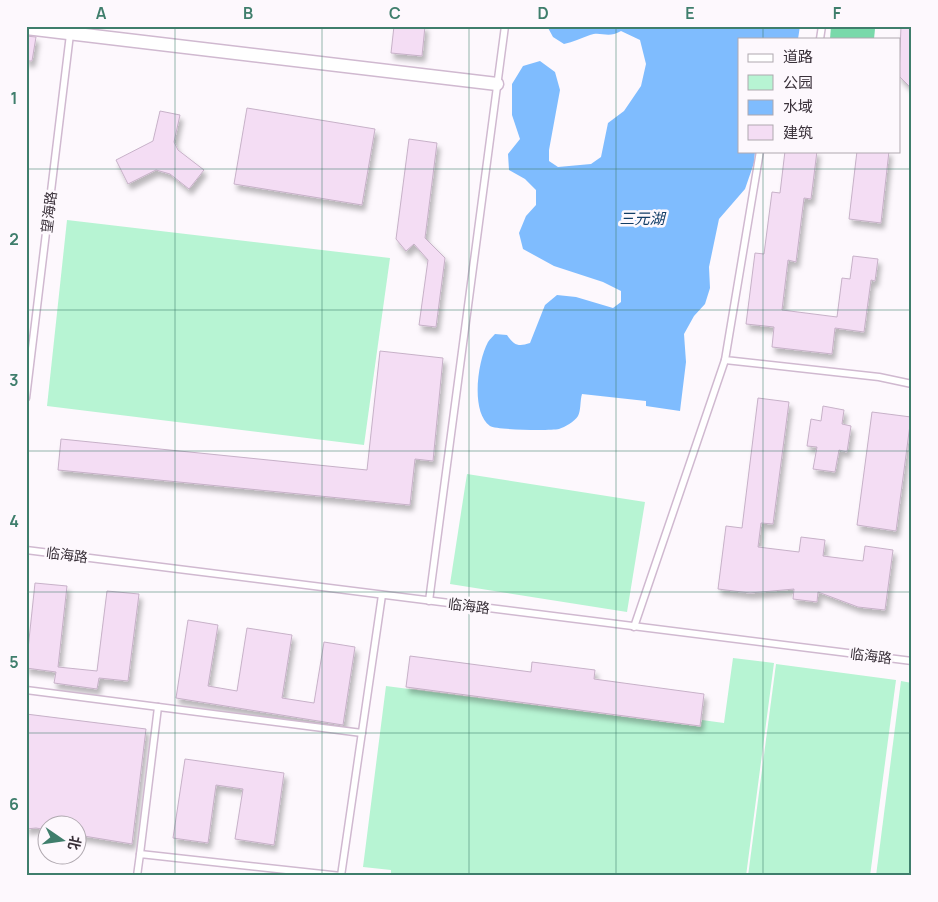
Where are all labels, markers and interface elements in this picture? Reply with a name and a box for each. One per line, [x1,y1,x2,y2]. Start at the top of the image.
text: A [96,2,107,24]
text: B [243,2,253,24]
text: C [389,2,401,24]
text: D [537,2,549,24]
text: E [685,2,695,24]
text: F [833,2,842,24]
legend [738,38,900,152]
text: 道路 [783,46,813,67]
text: 公园 [783,72,813,93]
text: 1 [10,87,18,109]
text: 水域 [783,96,813,117]
text: 建筑 [783,122,813,143]
street label: 望海路 [37,190,60,234]
water label: 三元湖 [619,208,666,229]
text: 2 [9,228,19,250]
text: 3 [9,369,19,391]
text: 4 [9,510,19,532]
street label: 临海路 [45,543,89,566]
street label: 临海路 [447,594,491,617]
street label: 临海路 [849,644,893,667]
text: 5 [9,651,19,673]
text: 6 [9,793,19,815]
north arrow [38,814,88,864]
text: 北 [64,834,86,852]

